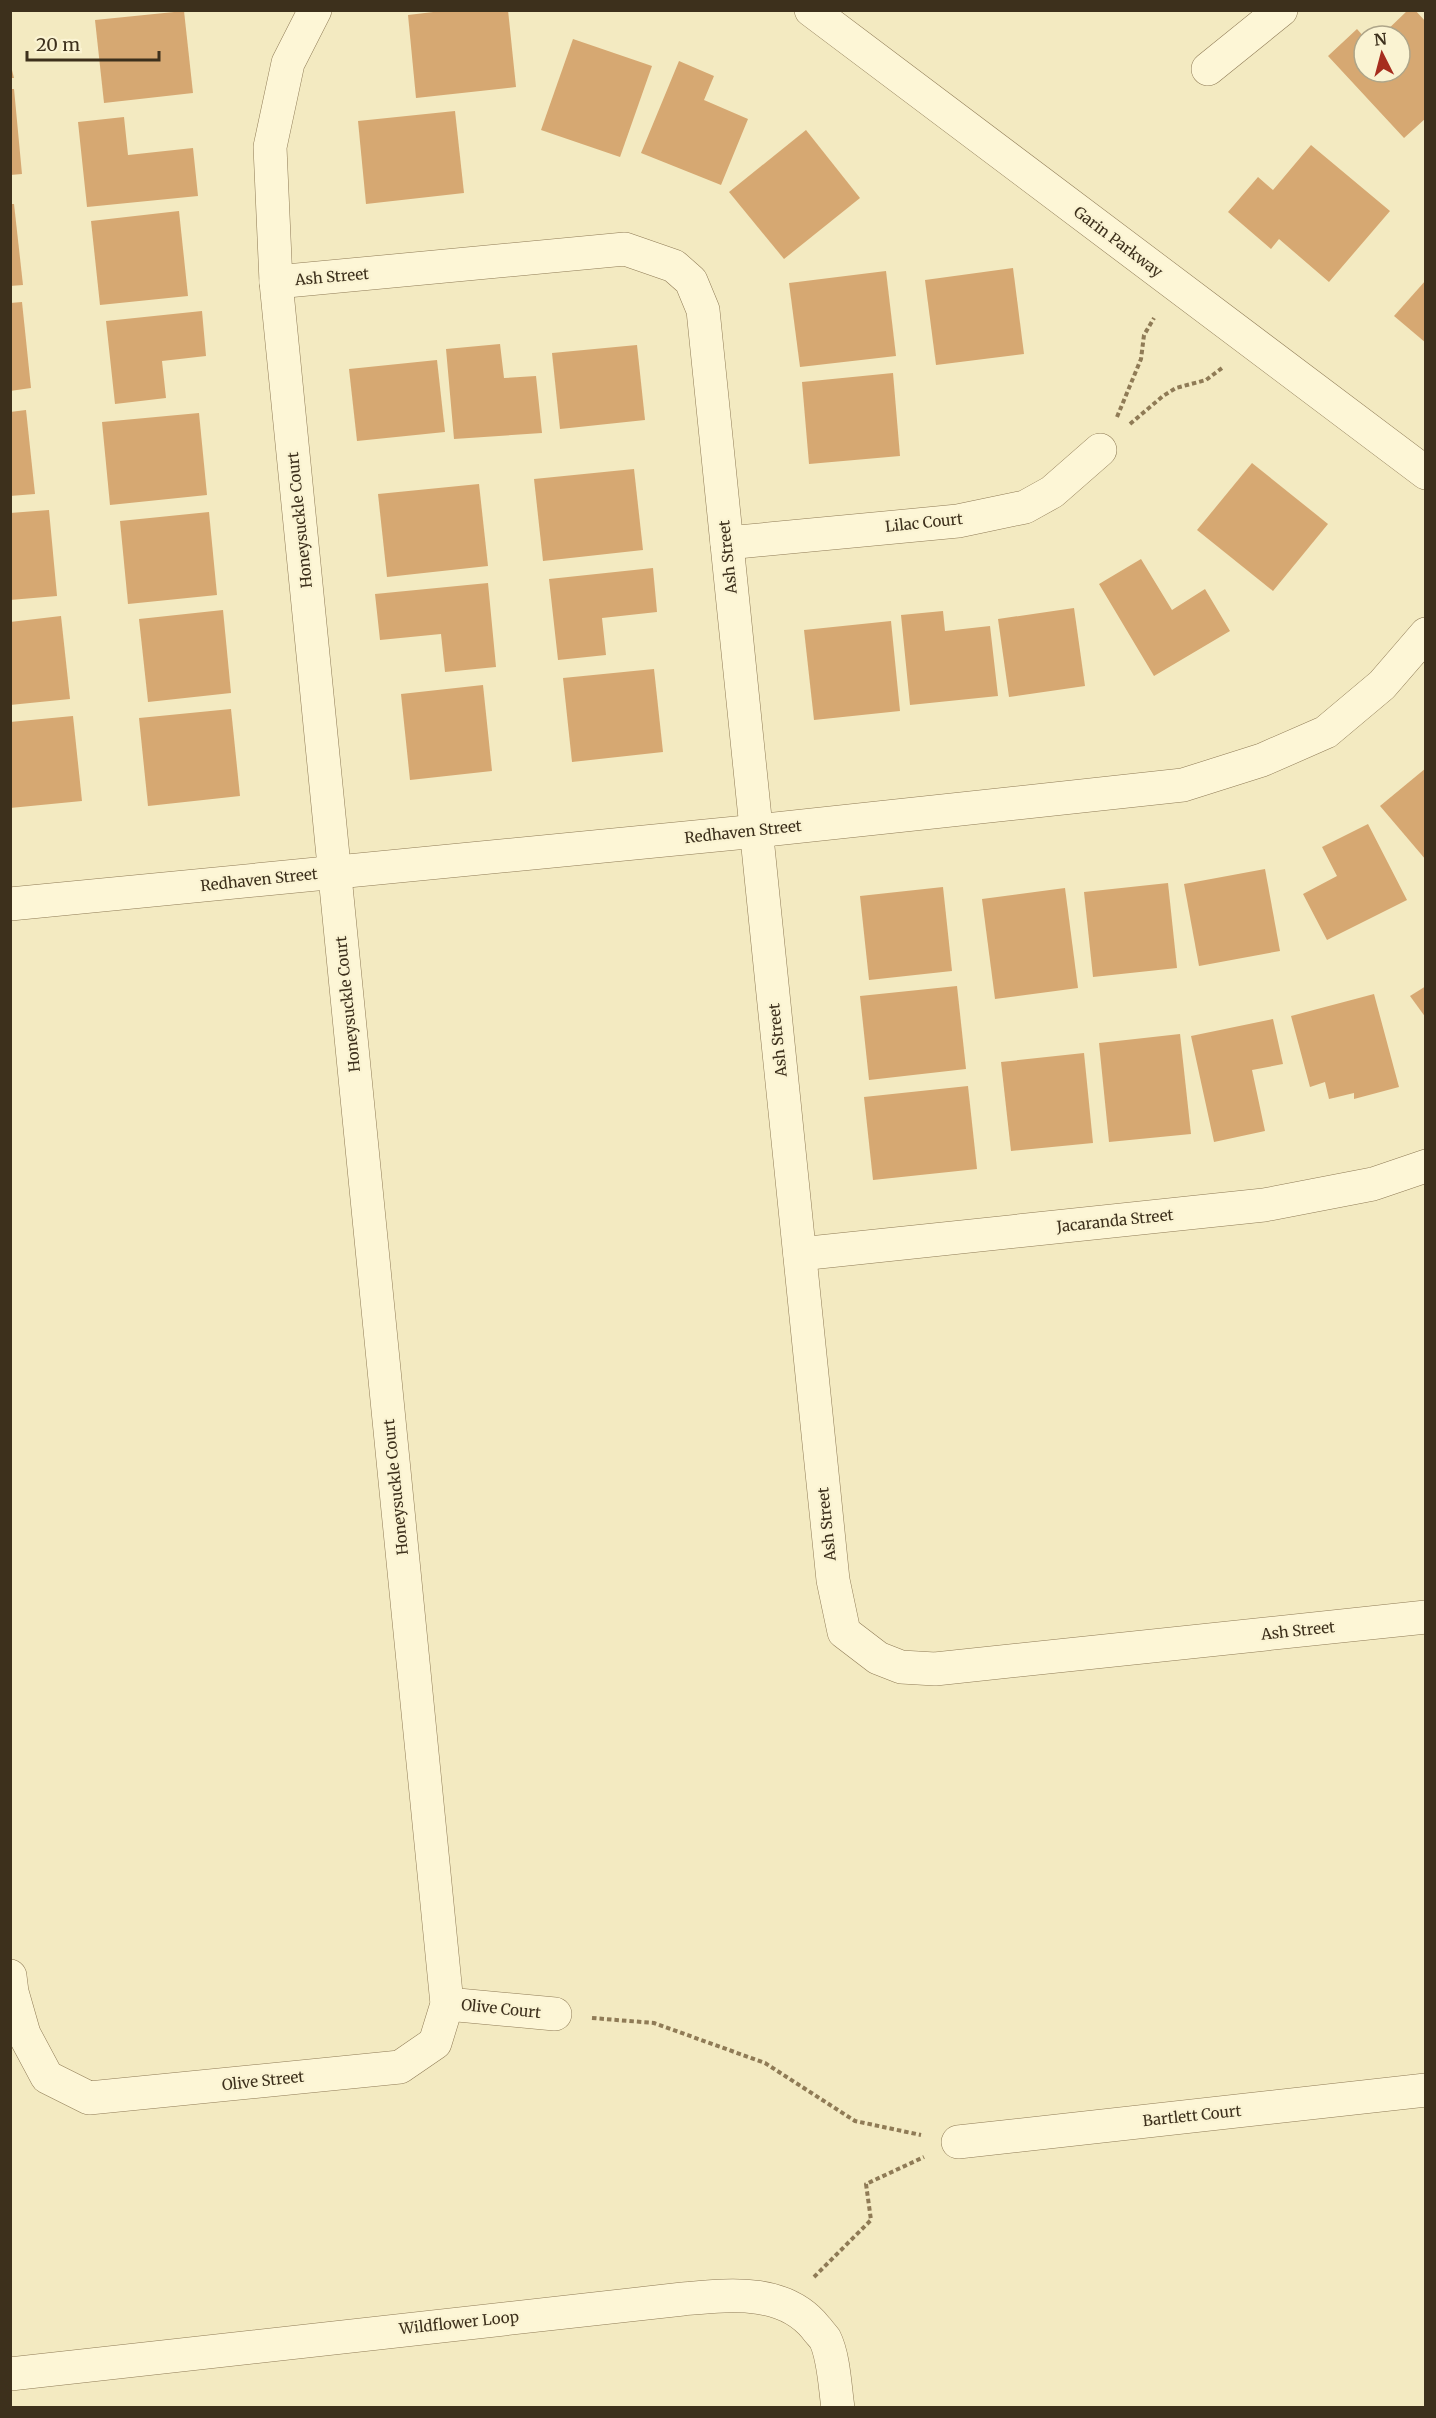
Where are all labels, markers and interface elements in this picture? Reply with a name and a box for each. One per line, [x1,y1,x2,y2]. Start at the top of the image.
scale bar [27,24,159,62]
north arrow [1352,24,1412,84]
text: N [1373,28,1388,50]
text: 20 m [36,33,80,56]
street label: Garin Parkway [1070,202,1167,281]
street label: Ash Street [293,264,370,289]
street label: Honeysuckle Court [283,451,316,589]
street label: Lilac Court [884,509,964,536]
street label: Ash Street [714,519,741,596]
street label: Redhaven Street [683,816,803,847]
street label: Redhaven Street [199,864,319,895]
street label: Honeysuckle Court [331,935,364,1073]
street label: Ash Street [764,1002,791,1079]
street label: Jacaranda Street [1055,1205,1174,1236]
street label: Honeysuckle Court [379,1418,412,1556]
street label: Ash Street [813,1486,840,1563]
street label: Ash Street [1259,1617,1336,1644]
street label: Olive Court [460,1995,542,2022]
street label: Olive Street [221,2067,305,2094]
street label: Bartlett Court [1142,2101,1242,2130]
street label: Wildflower Loop [397,2307,520,2338]

